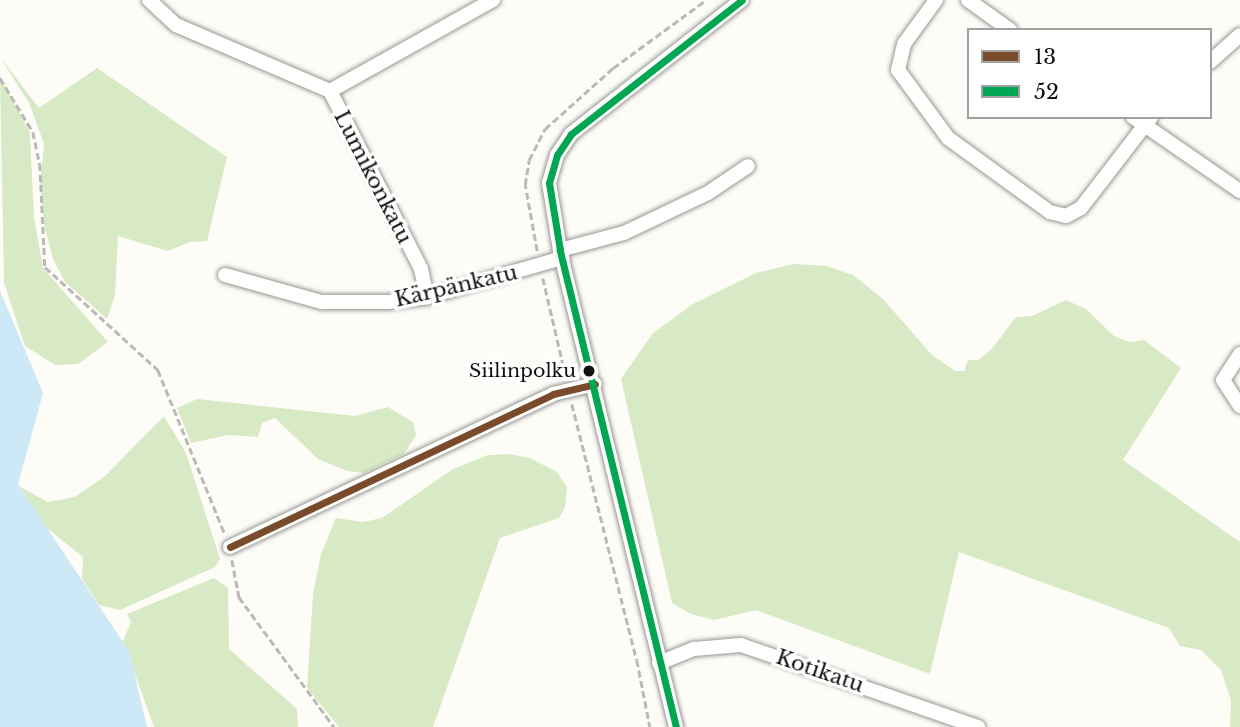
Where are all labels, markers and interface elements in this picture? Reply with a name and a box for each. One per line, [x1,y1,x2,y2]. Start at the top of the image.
legend [967,28,1212,119]
text: 13 [1034,44,1056,70]
text: 52 [1034,79,1059,105]
street label: Lumikonkatu [329,106,417,248]
street label: Kärpänkatu [392,260,520,312]
place label: Siilinpolku [469,360,576,382]
marker: Siilinpolku [582,364,596,378]
street label: Kotikatu [773,644,867,698]

